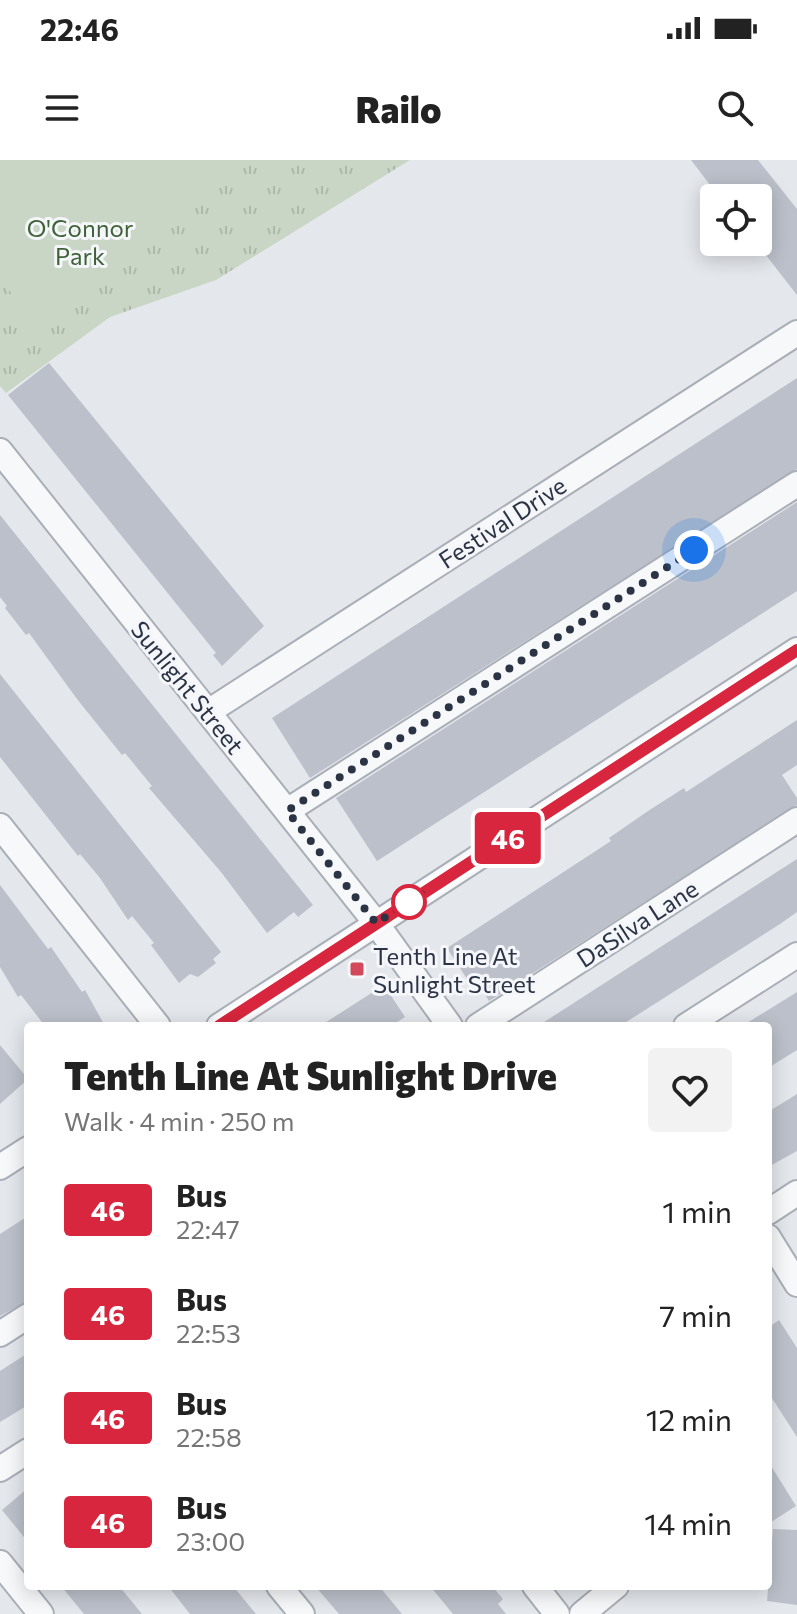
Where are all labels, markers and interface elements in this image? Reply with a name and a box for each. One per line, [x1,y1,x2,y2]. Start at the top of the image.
text: 22:46 [40,10,119,47]
icon: menu [40,86,84,130]
text: Railo [355,86,442,130]
icon: search [713,86,757,130]
map controls [700,184,772,256]
button: locate [700,184,772,256]
park label: O'Connor Park [27,213,134,270]
street label: Festival Drive [433,470,571,574]
your location [674,530,714,570]
street label: Sunlight Street [126,615,251,759]
line badge: 46 [472,812,544,864]
text: 46 [491,821,525,855]
street label: DaSilva Lane [571,873,703,973]
unlabelled marker [392,885,426,919]
place label: Tenth Line At Sunlight Street [373,941,536,998]
marker: Tenth Line At Sunlight Street [348,960,366,978]
button: heart [648,1048,732,1132]
text: Tenth Line At Sunlight Drive [64,1051,557,1098]
text: Walk · 4 min · 250 m [64,1105,294,1136]
text: Bus [176,1176,227,1213]
text: 1 min [662,1192,732,1229]
text: 46 [91,1193,125,1227]
text: 22:47 [176,1213,240,1244]
text: Bus [176,1280,227,1317]
text: 7 min [659,1296,732,1333]
text: 46 [91,1297,125,1331]
text: 22:53 [176,1317,241,1348]
text: Bus [176,1384,227,1421]
text: 12 min [646,1400,732,1437]
text: 46 [91,1401,125,1435]
text: 22:58 [176,1421,242,1452]
text: Bus [176,1488,227,1525]
text: 14 min [644,1504,732,1541]
text: 46 [91,1505,125,1539]
text: 23:00 [176,1525,245,1556]

